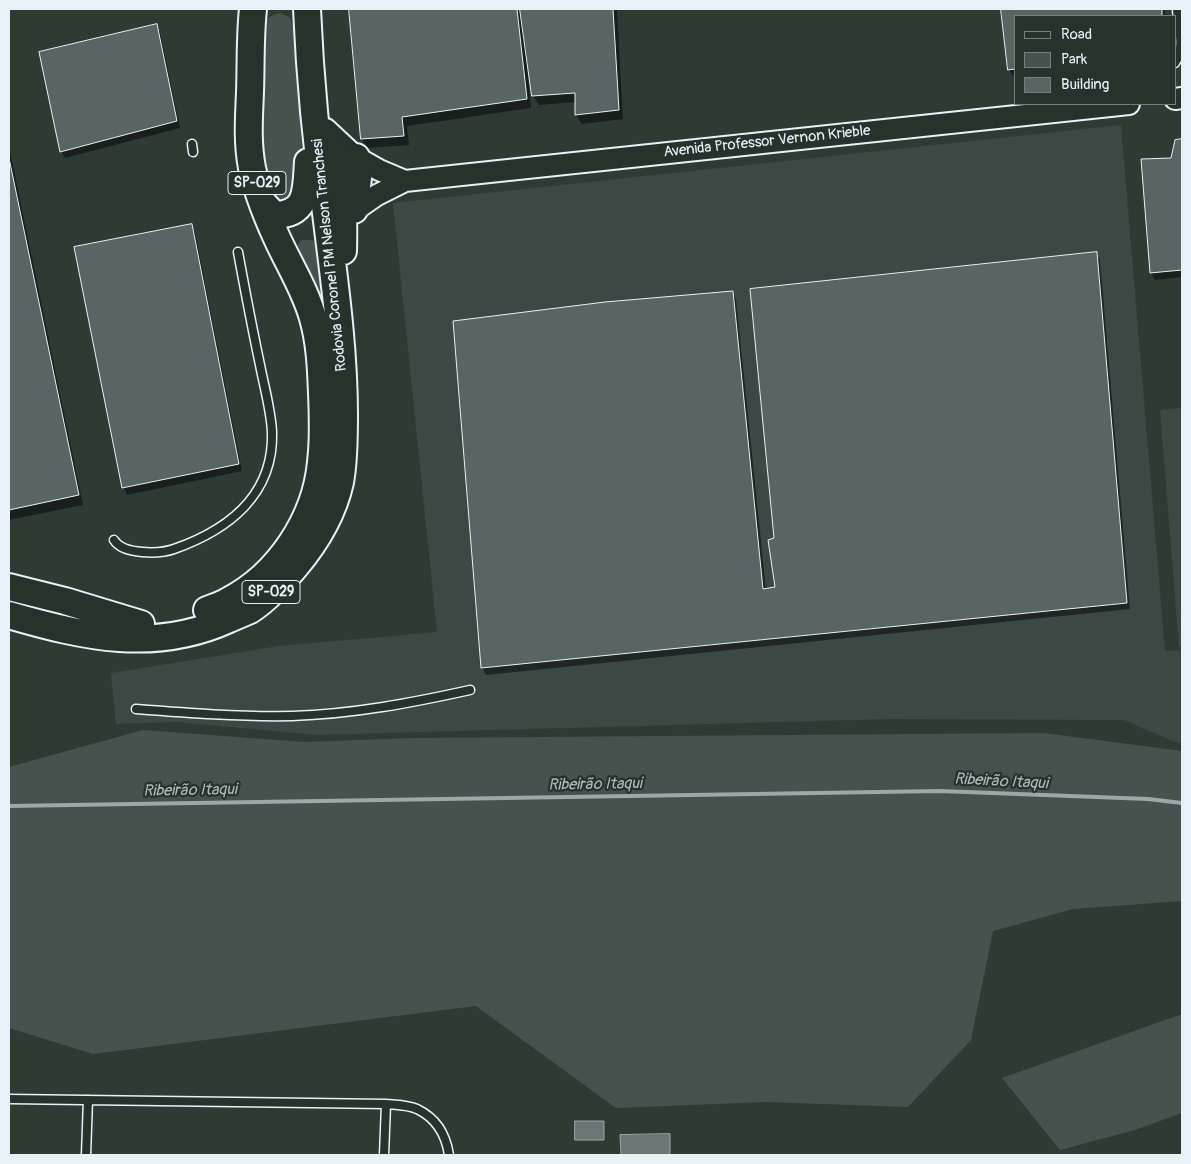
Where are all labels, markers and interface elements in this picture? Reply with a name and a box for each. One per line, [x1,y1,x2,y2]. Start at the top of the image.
legend [1014,15,1176,105]
text: Road [1061,25,1092,44]
text: Park [1061,50,1087,69]
text: Building [1061,75,1109,94]
street label: Avenida Professor Vernon Krieble [663,122,871,162]
street label: Rodovia Coronel PM Nelson Tranchesi [309,138,351,372]
road number: SP-029 [228,172,286,194]
road number: SP-029 [242,580,300,604]
water label: Ribeirão Itaqui [954,770,1048,794]
water label: Ribeirão Itaqui [548,775,642,795]
water label: Ribeirão Itaqui [143,781,237,801]

